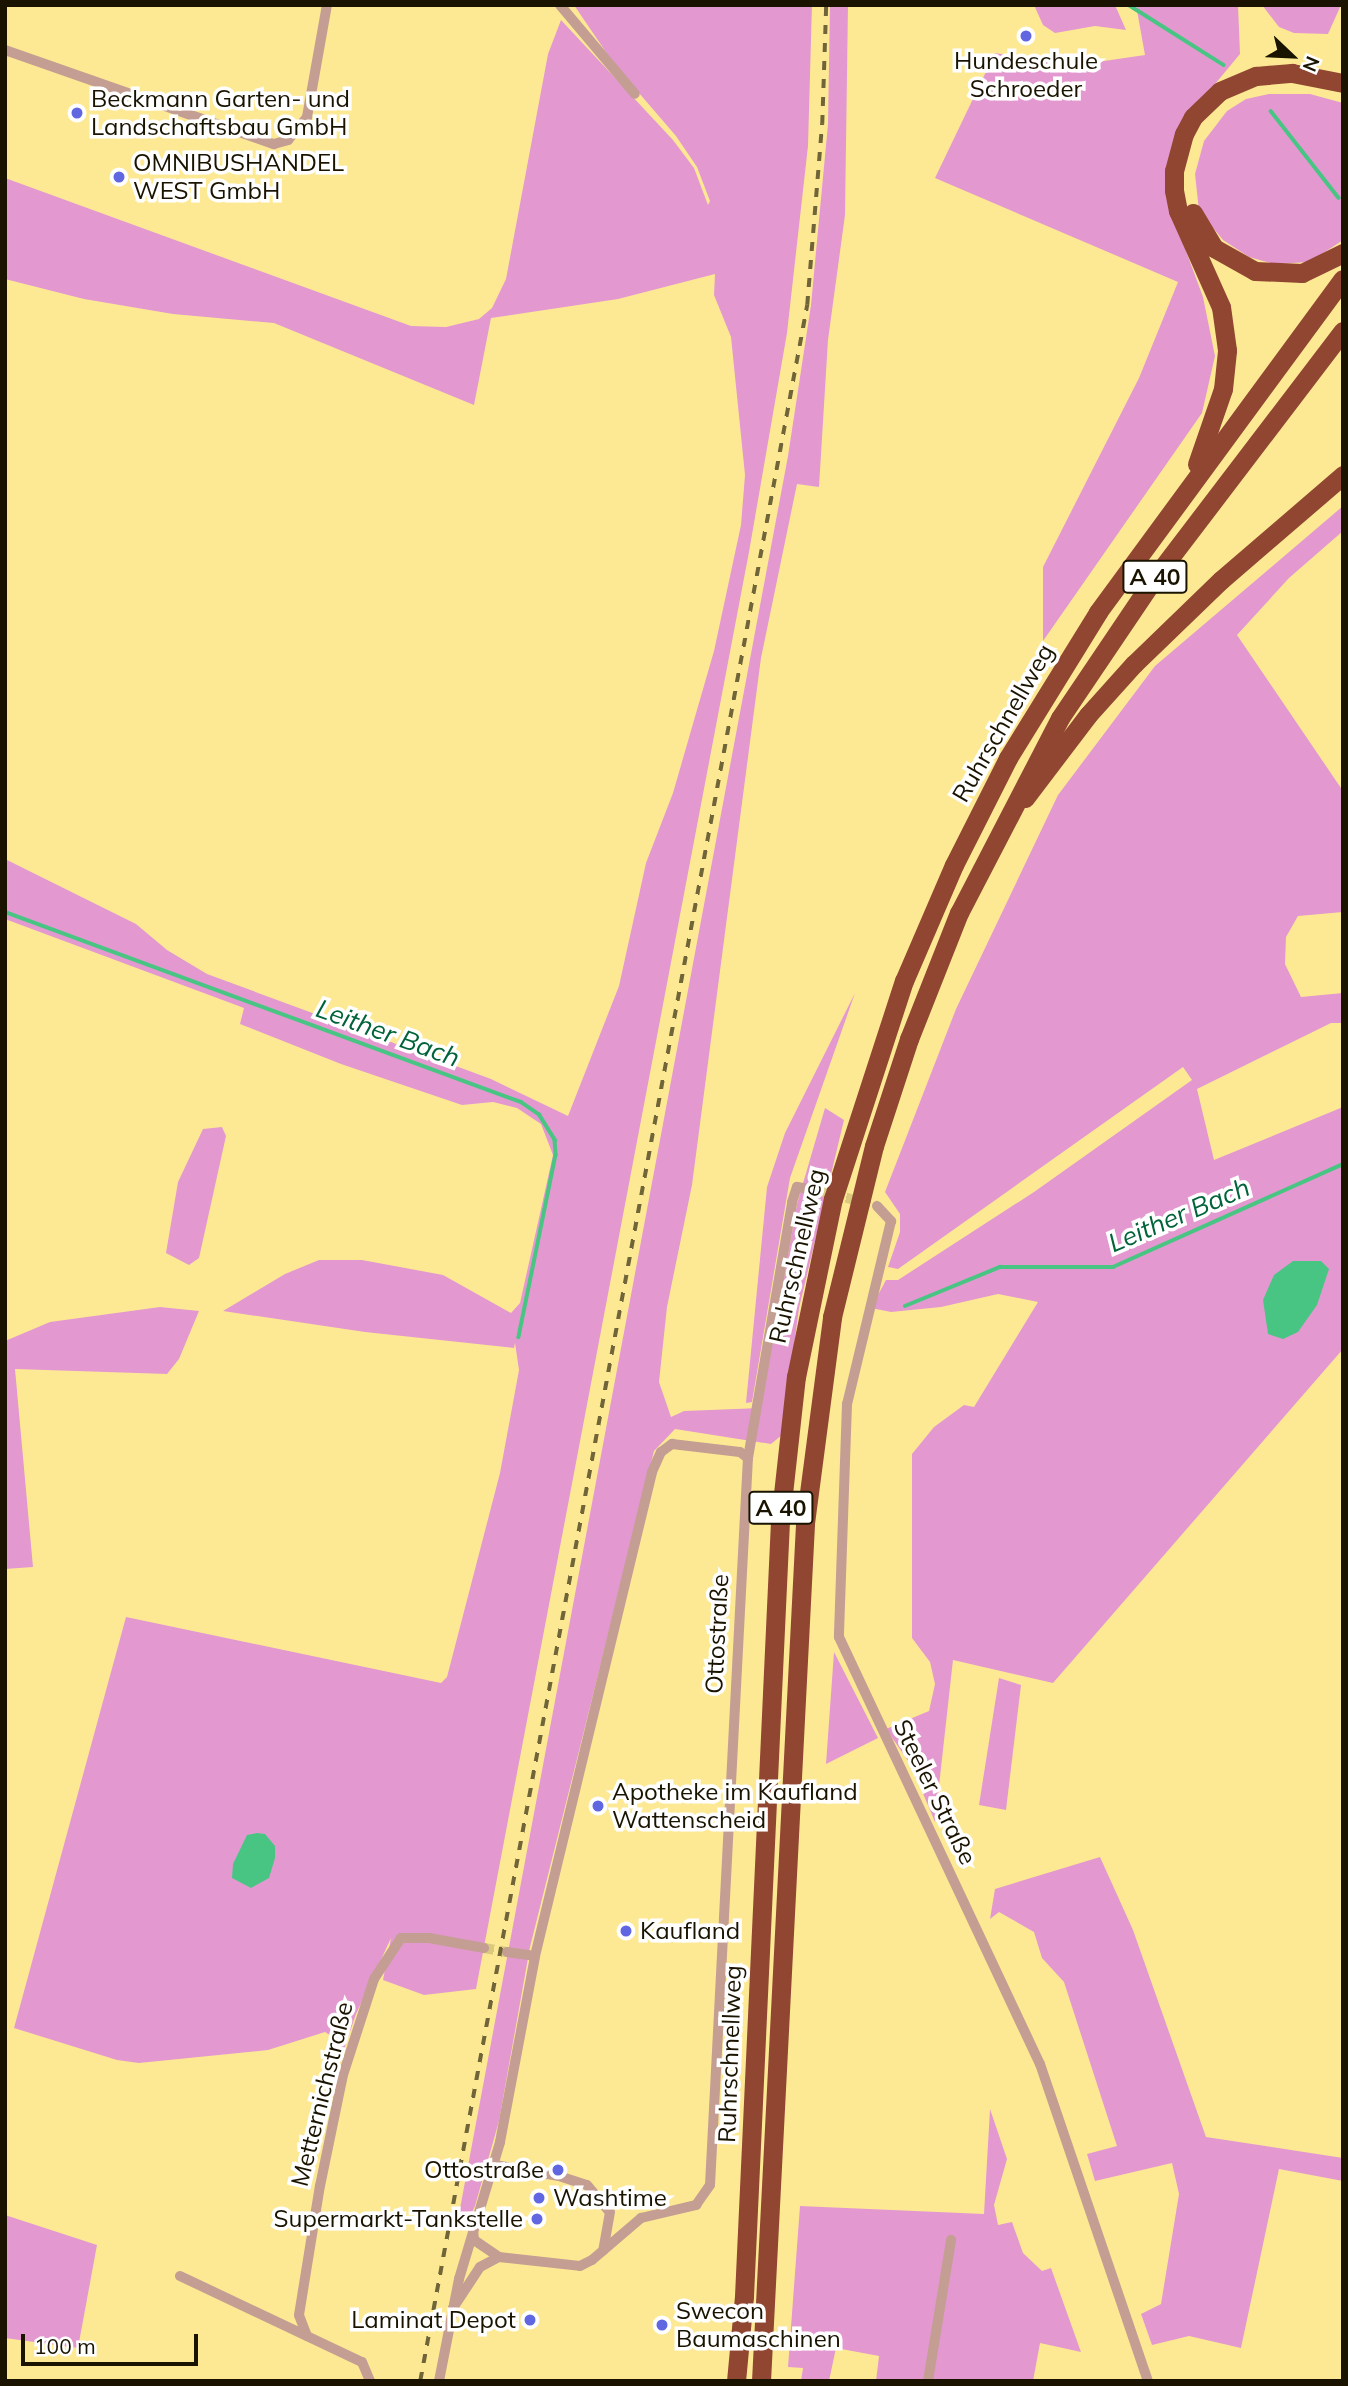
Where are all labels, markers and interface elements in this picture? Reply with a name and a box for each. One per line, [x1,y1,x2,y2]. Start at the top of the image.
north arrow [1257,21,1327,91]
marker: Hundeschule Schroeder [1018,28,1034,44]
place label: Hundeschule Schroeder [954,47,1098,103]
text: N [1297,53,1325,75]
place label: Beckmann Garten- und Landschaftsbau GmbH [91,85,350,141]
marker: Beckmann Garten- und Landschaftsbau GmbH [69,105,85,121]
place label: OMNIBUSHANDEL WEST GmbH [133,149,344,205]
marker: OMNIBUSHANDEL WEST GmbH [111,169,127,185]
road number: A 40 [1122,558,1188,596]
street label: Ruhrschnellweg [946,639,1060,807]
water label: Leither Bach [312,993,464,1073]
street label: Ruhrschnellweg [763,1166,831,1346]
water label: Leither Bach [1104,1171,1254,1259]
road number: A 40 [748,1488,814,1527]
street label: Ottostraße [699,1573,735,1695]
street label: Steeler Straße [888,1715,982,1869]
place label: Apotheke im Kaufland Wattenscheid [612,1778,858,1834]
marker: Apotheke im Kaufland Wattenscheid [590,1798,606,1814]
place label: Kaufland [640,1917,740,1945]
marker: Kaufland [618,1923,634,1939]
street label: Ruhrschnellweg [713,1965,747,2143]
street label: Metternichstraße [285,1999,359,2189]
place label: Ottostraße [424,2156,544,2184]
marker: Ottostraße [550,2162,566,2178]
place label: Washtime [553,2184,667,2212]
marker: Washtime [531,2190,547,2206]
place label: Supermarkt-Tankstelle [274,2205,523,2233]
marker: Supermarkt-Tankstelle [529,2211,545,2227]
place label: Swecon Baumaschinen [676,2297,841,2353]
place label: Laminat Depot [351,2306,516,2334]
marker: Laminat Depot [522,2312,538,2328]
marker: Swecon Baumaschinen [654,2317,670,2333]
scale bar [24,2320,201,2364]
text: 100 m [34,2333,96,2359]

